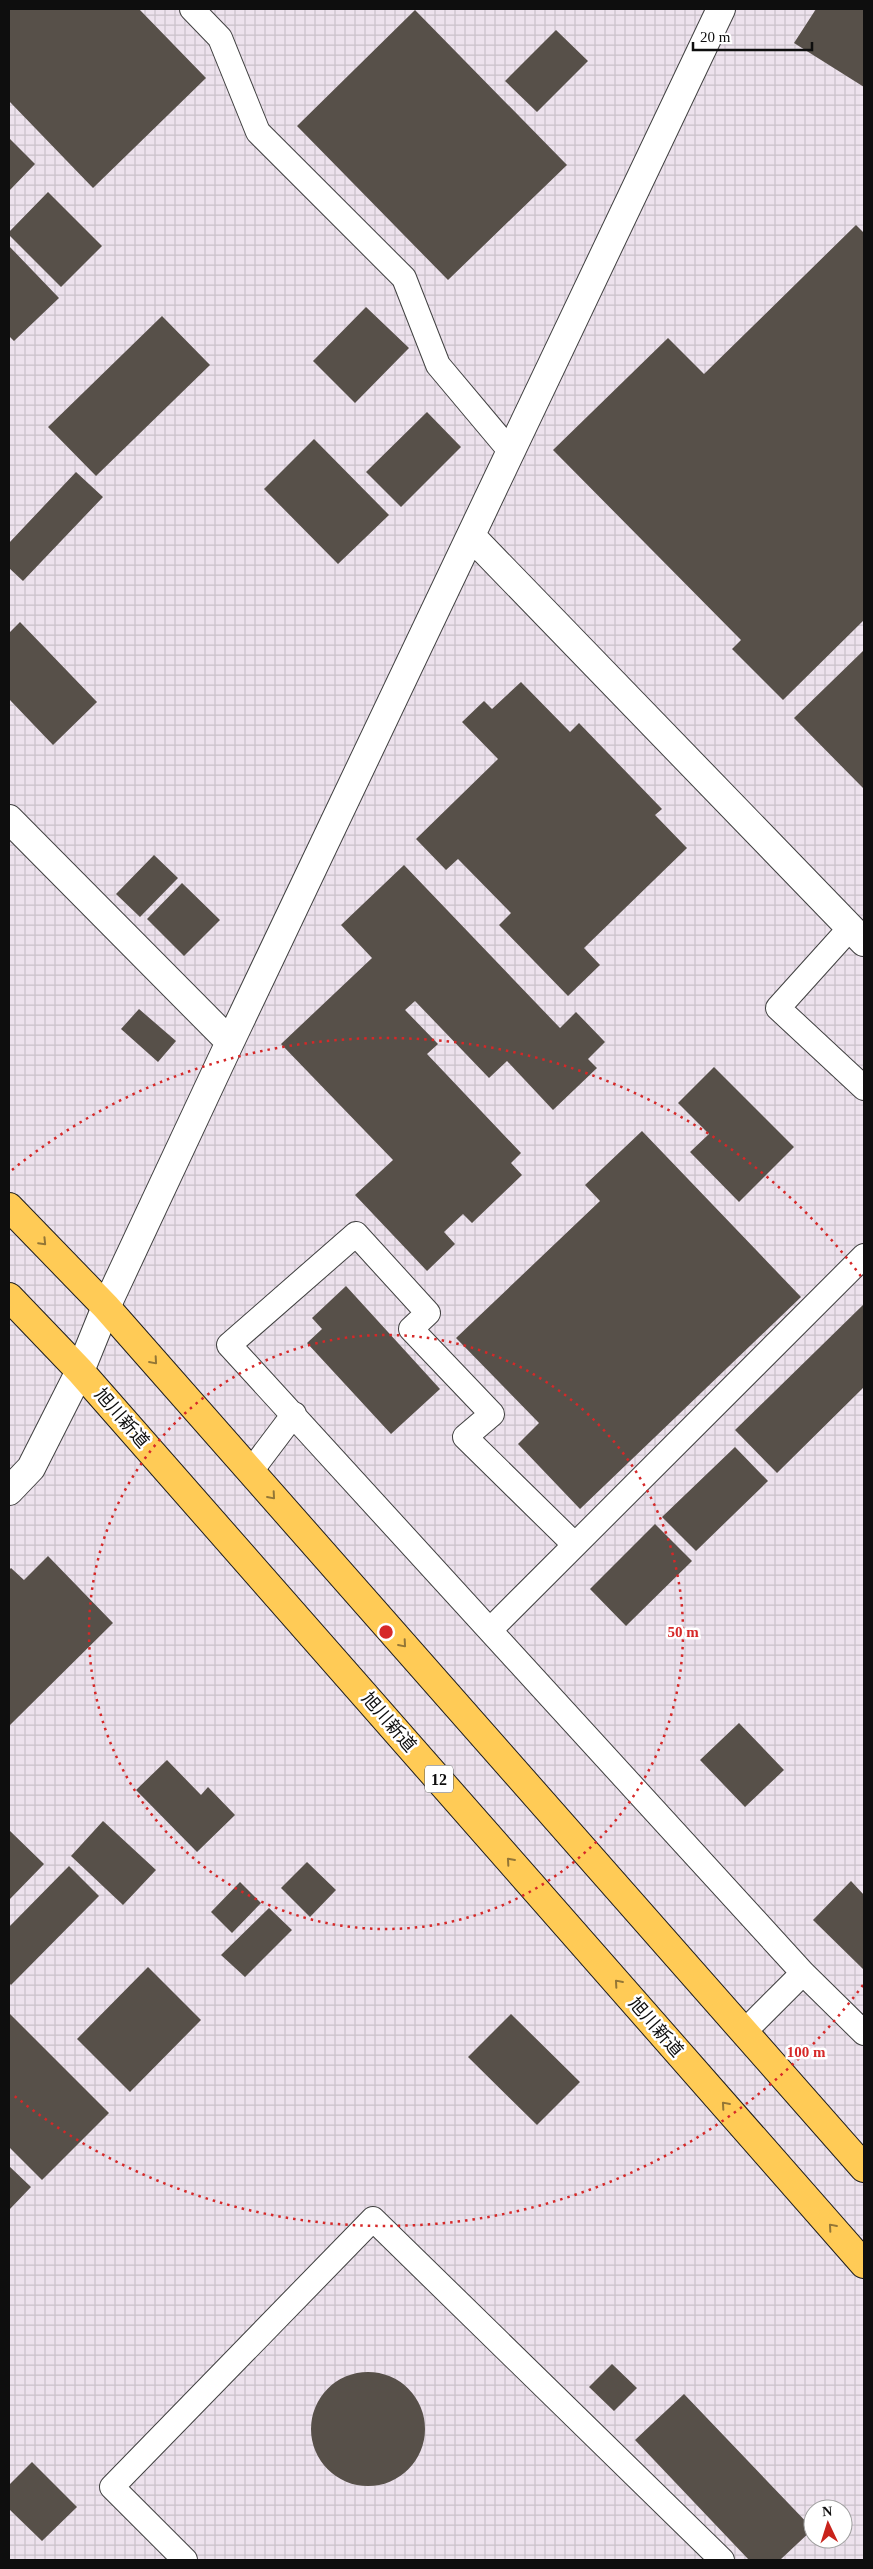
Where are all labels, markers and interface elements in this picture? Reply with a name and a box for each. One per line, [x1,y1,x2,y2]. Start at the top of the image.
scale bar [693,20,812,52]
text: 20 m [700,29,731,45]
one-way arrow [37,1236,46,1245]
one-way arrow [148,1355,157,1364]
street label: 旭川新道 [91,1384,153,1452]
one-way arrow [267,1490,276,1499]
centre of rings [377,1623,395,1641]
text: 50 m [667,1624,699,1640]
one-way arrow [397,1639,406,1648]
street label: 旭川新道 [358,1688,420,1756]
road number: 12 [425,1766,453,1792]
one-way arrow [507,1857,516,1866]
one-way arrow [614,1979,623,1988]
street label: 旭川新道 [625,1993,687,2061]
text: 100 m [787,2044,826,2060]
one-way arrow [722,2102,731,2111]
one-way arrow [829,2224,838,2233]
north arrow [803,2499,853,2549]
text: N [822,2504,833,2519]

